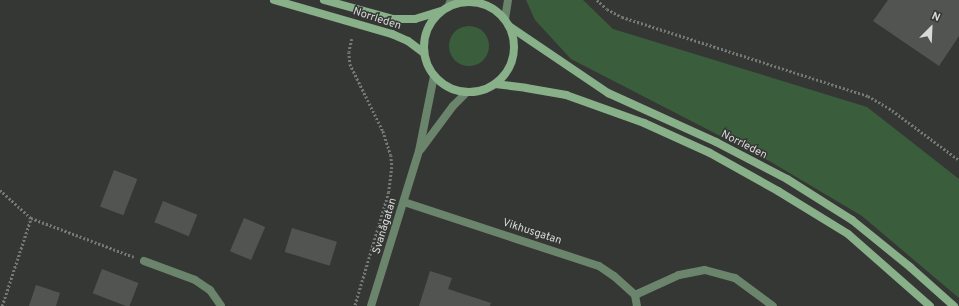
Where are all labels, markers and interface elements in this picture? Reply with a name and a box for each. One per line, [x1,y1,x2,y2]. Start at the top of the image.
street label: Norrleden [351,5,403,33]
north arrow [911,8,951,48]
text: N [929,9,942,25]
street label: Norrleden [719,128,769,162]
street label: Svanågatan [370,196,400,256]
street label: Vikhusgatan [501,216,563,248]

